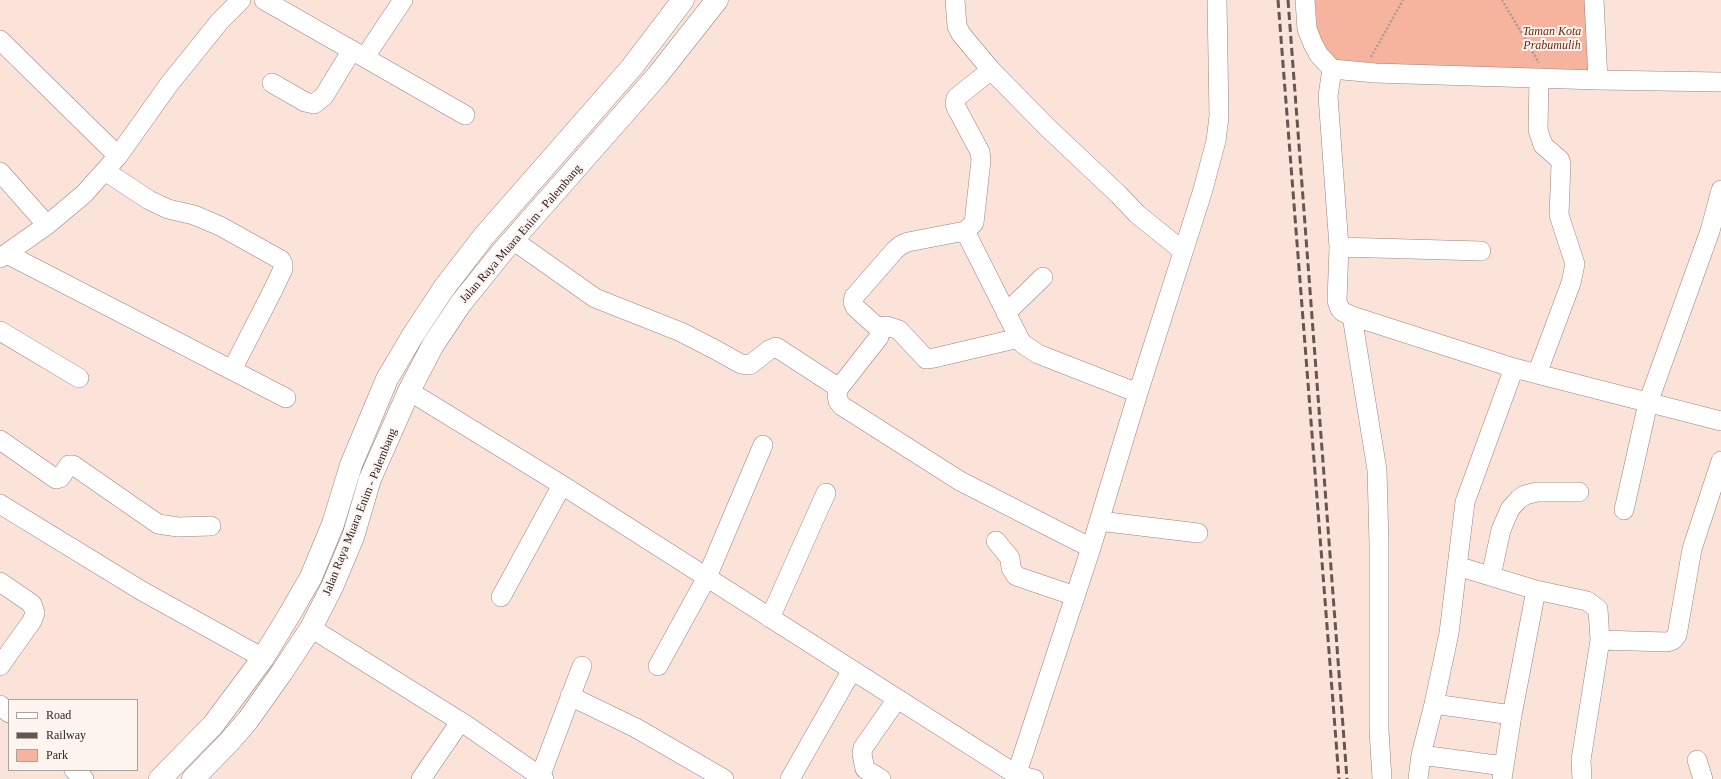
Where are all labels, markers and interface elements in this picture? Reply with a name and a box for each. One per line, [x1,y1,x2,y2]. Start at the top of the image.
park label: Taman Kota Prabumulih [1523,25,1581,53]
street label: Jalan Raya Muara Enim - Palembang [457,162,585,306]
street label: Jalan Raya Muara Enim - Palembang [320,426,400,598]
legend [8,699,138,771]
text: Road [46,708,71,722]
text: Railway [46,728,86,742]
text: Park [46,748,68,762]

